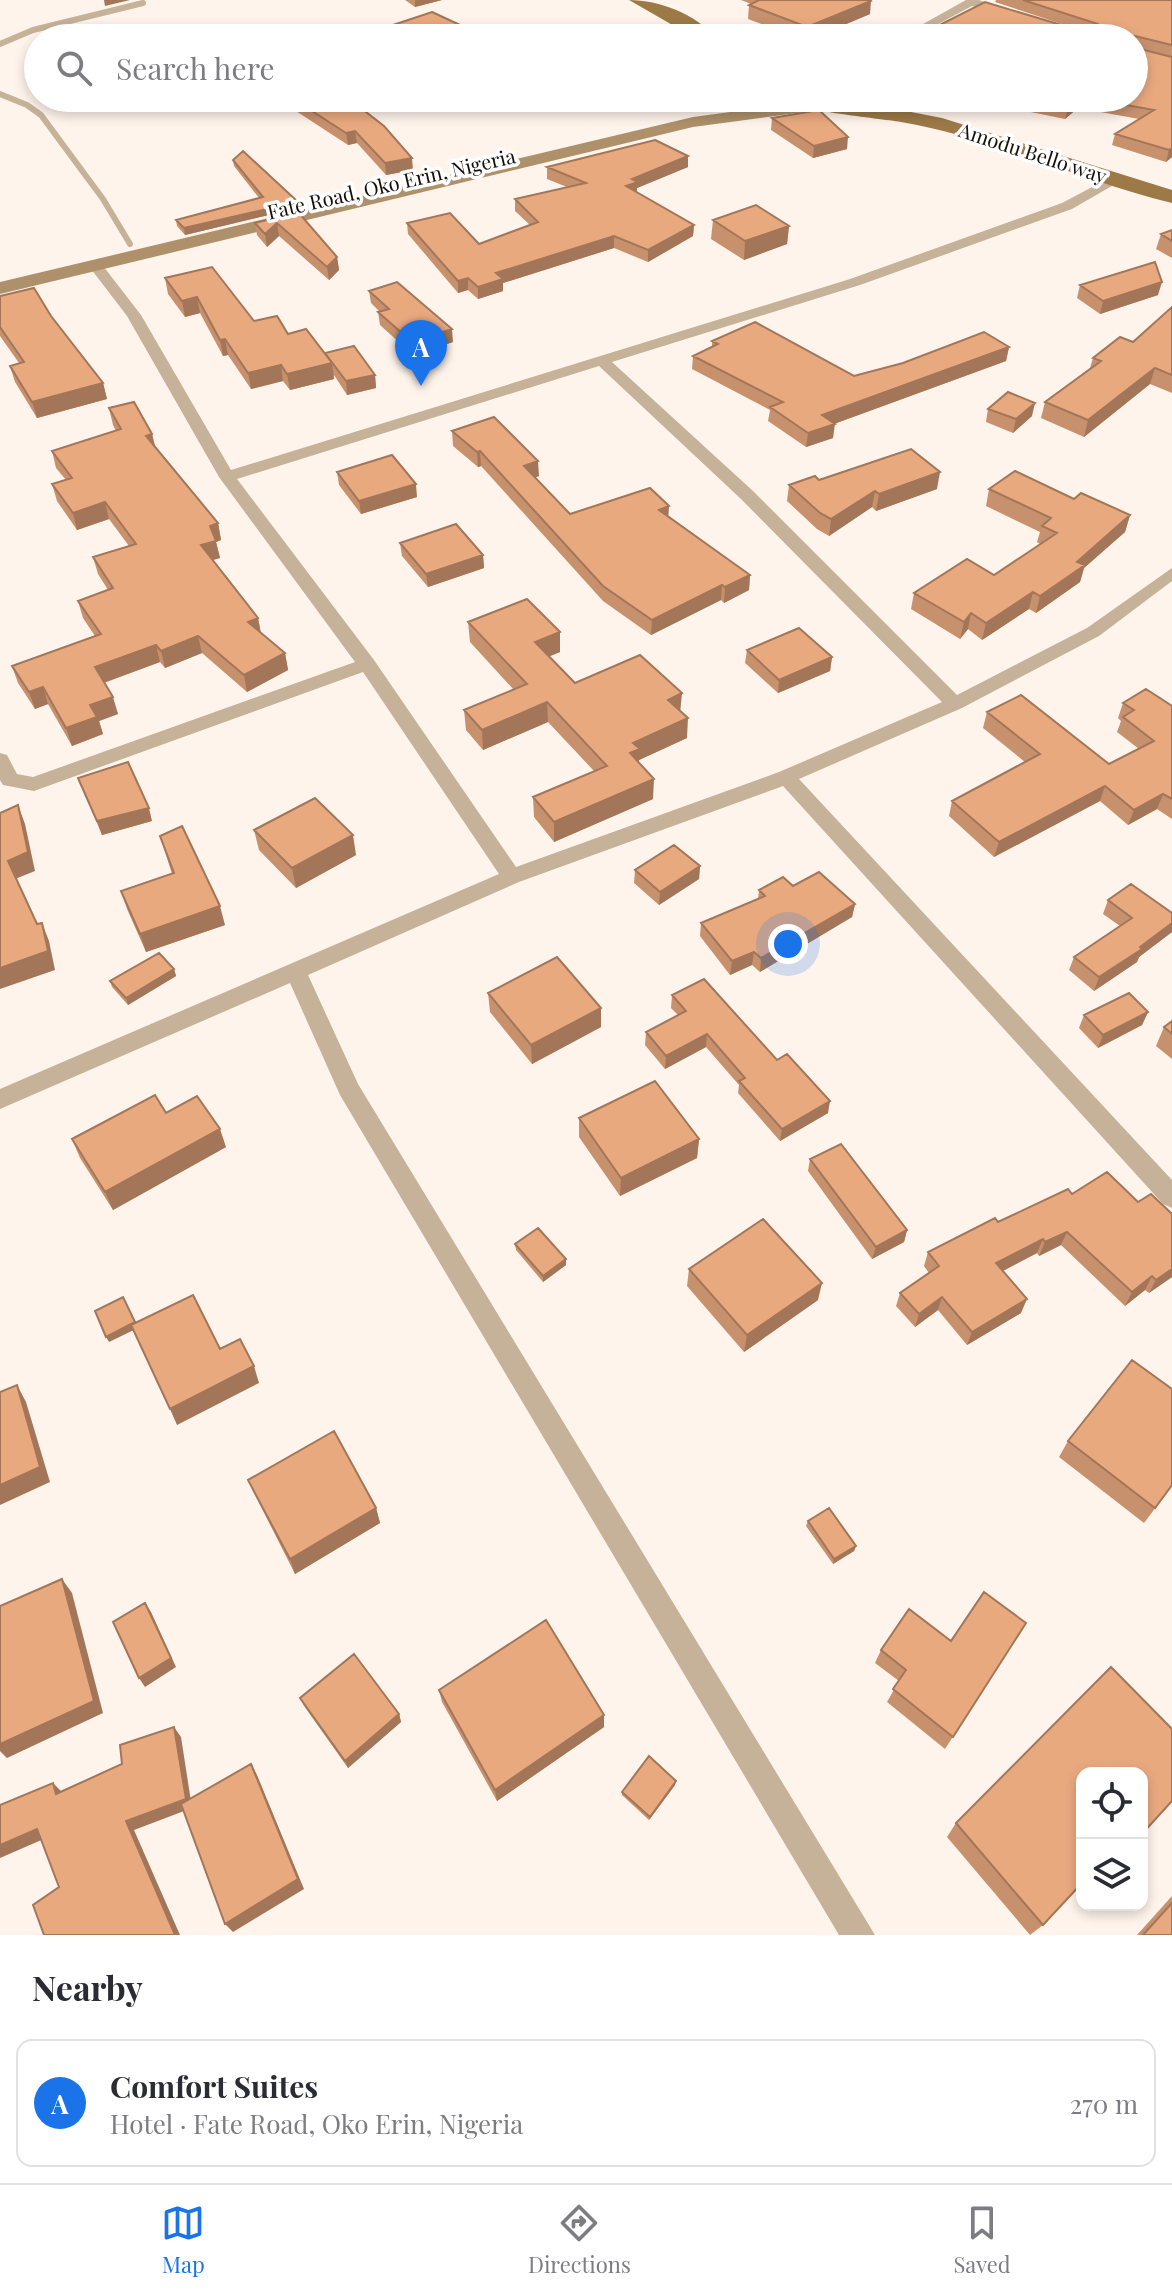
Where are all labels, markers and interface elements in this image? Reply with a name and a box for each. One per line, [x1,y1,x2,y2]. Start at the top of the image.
search box [24,24,1148,112]
icon: search [52,46,96,90]
text: Search here [116,48,275,88]
street label: Amodu Bello way [955,115,1110,189]
street label: Fate Road, Oko Erin, Nigeria [264,141,518,225]
pin: A [395,320,447,386]
your location [768,924,808,964]
map controls [1076,1767,1148,1911]
button: locate [1076,1767,1148,1839]
button: layers [1076,1839,1148,1911]
text: Nearby [32,1964,143,2010]
text: Comfort Suites [110,2066,318,2106]
text: A [51,2086,69,2121]
text: 270 m [1070,2086,1138,2121]
text: Hotel · Fate Road, Oko Erin, Nigeria [110,2106,523,2141]
tab: Map [161,2201,205,2279]
tab: Directions [528,2201,631,2279]
tab: Saved [953,2201,1011,2279]

